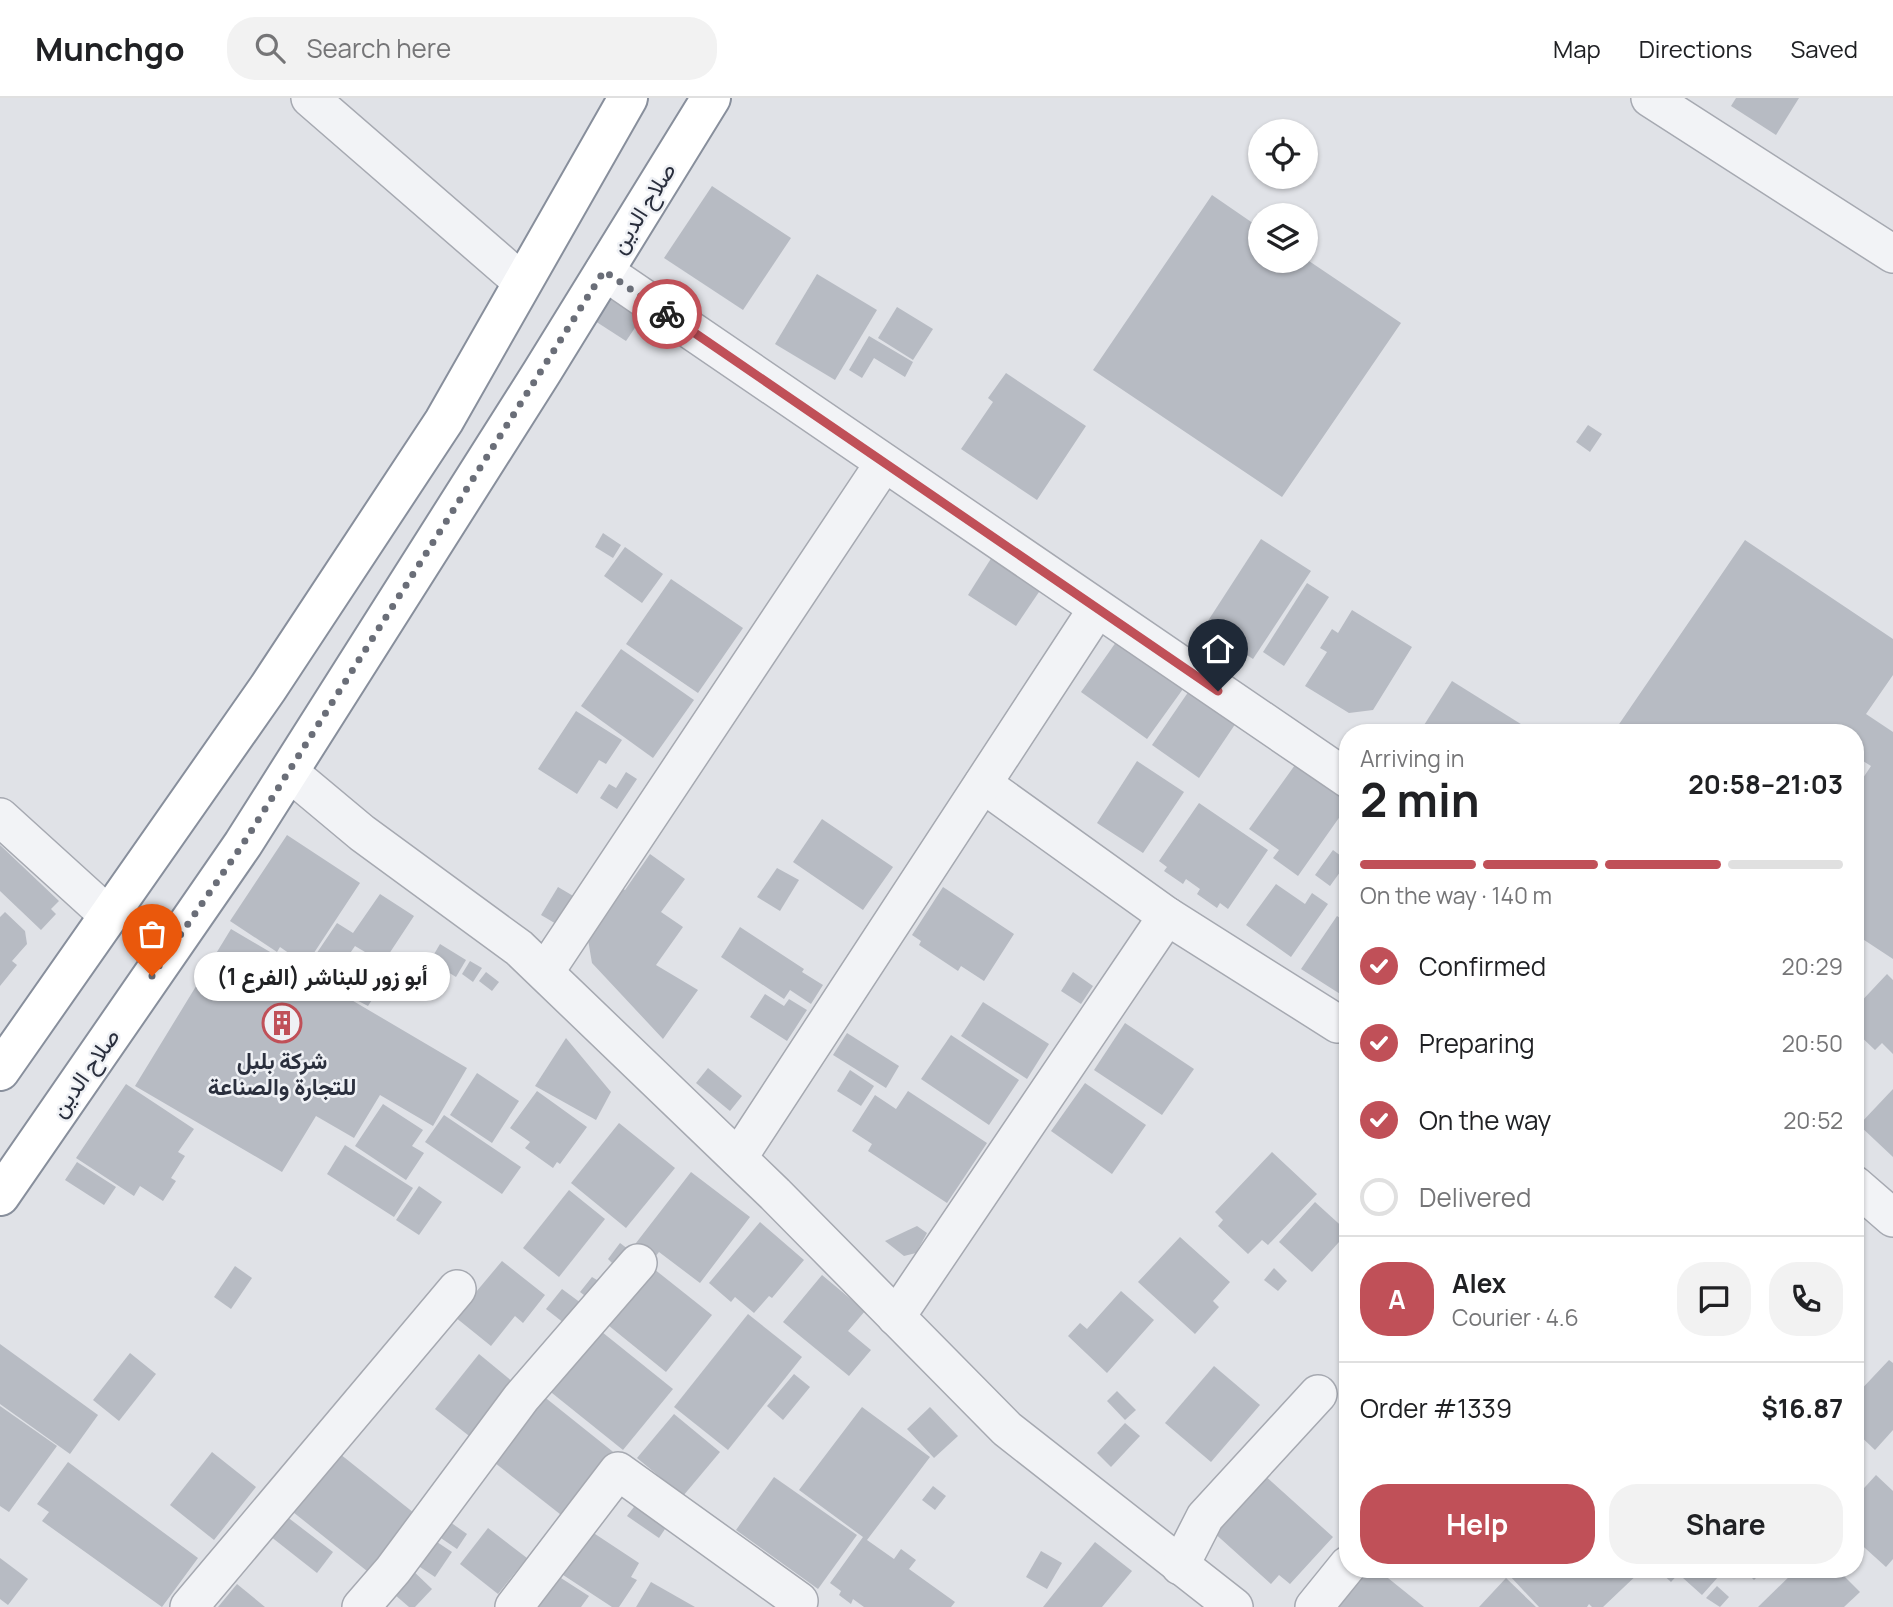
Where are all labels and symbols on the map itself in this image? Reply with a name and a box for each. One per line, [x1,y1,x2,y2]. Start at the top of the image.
street label: صلاح الدين [602,156,684,260]
courier [632,279,702,349]
pin [1188,619,1248,691]
pin [122,904,182,976]
callout: أبو زور للبناشر (الفرع 1) [194,952,450,1001]
building icon: شركة بلبل للتجارة والصناعة [261,1002,303,1044]
street label: صلاح الدين [42,1022,127,1124]
place label: شركة بلبل للتجارة والصناعة [208,1044,356,1102]

